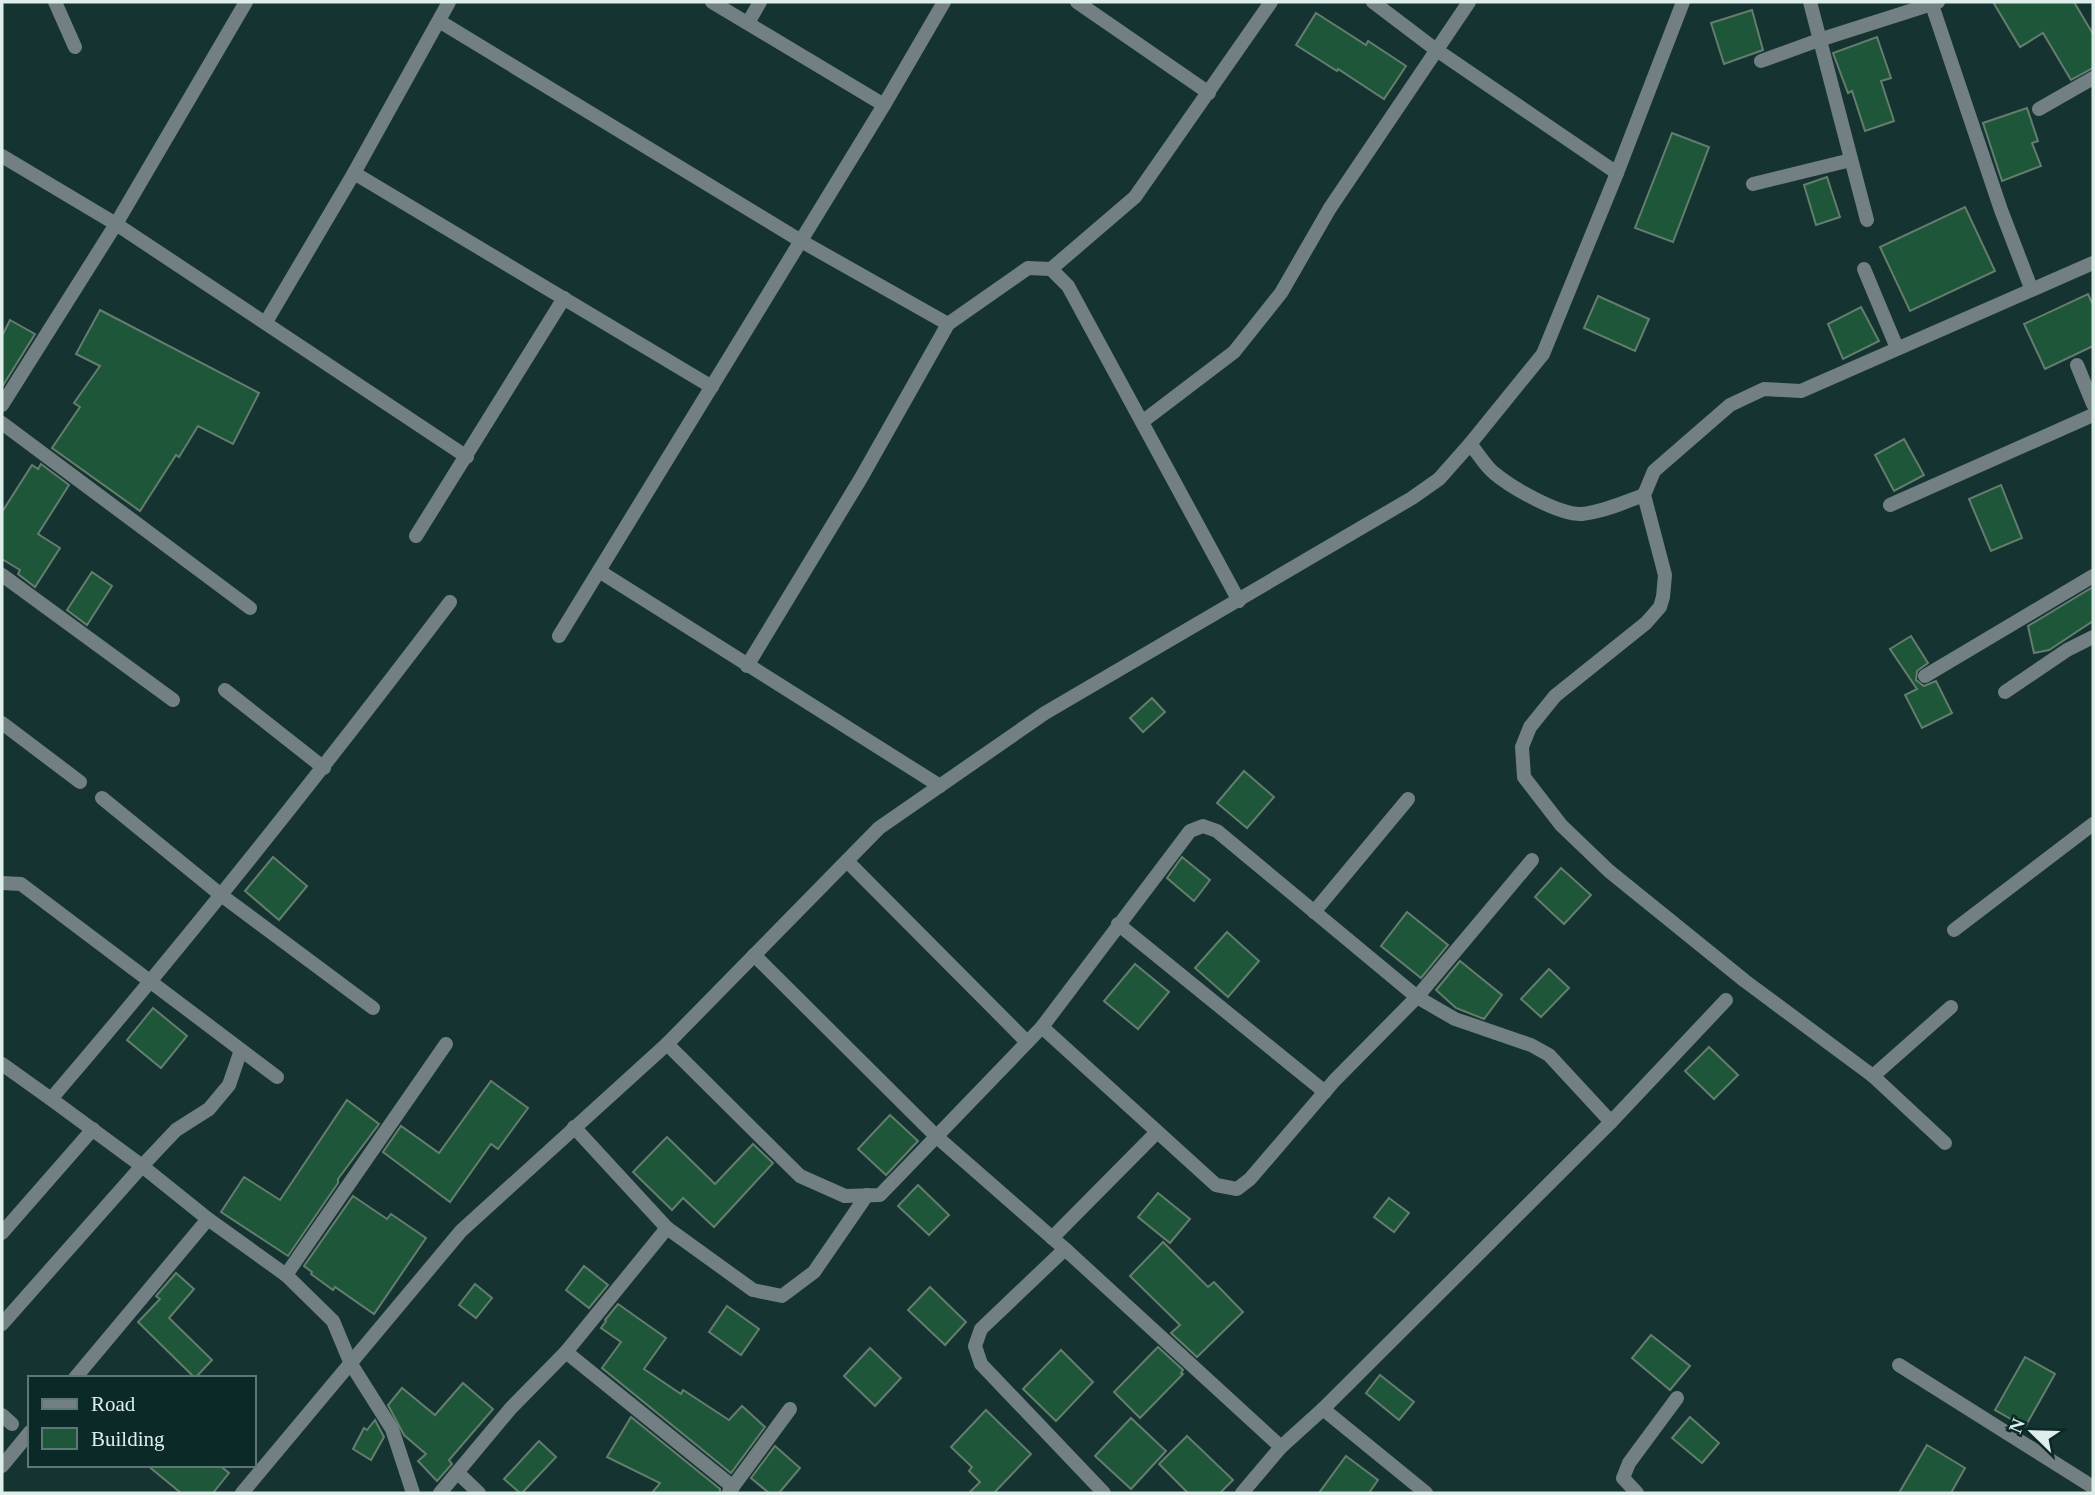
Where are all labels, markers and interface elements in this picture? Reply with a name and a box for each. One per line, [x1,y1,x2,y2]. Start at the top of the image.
legend [28,1376,256,1467]
text: Road [91,1392,136,1416]
north arrow [1997,1397,2067,1467]
text: N [2004,1415,2029,1436]
text: Building [91,1427,165,1451]

